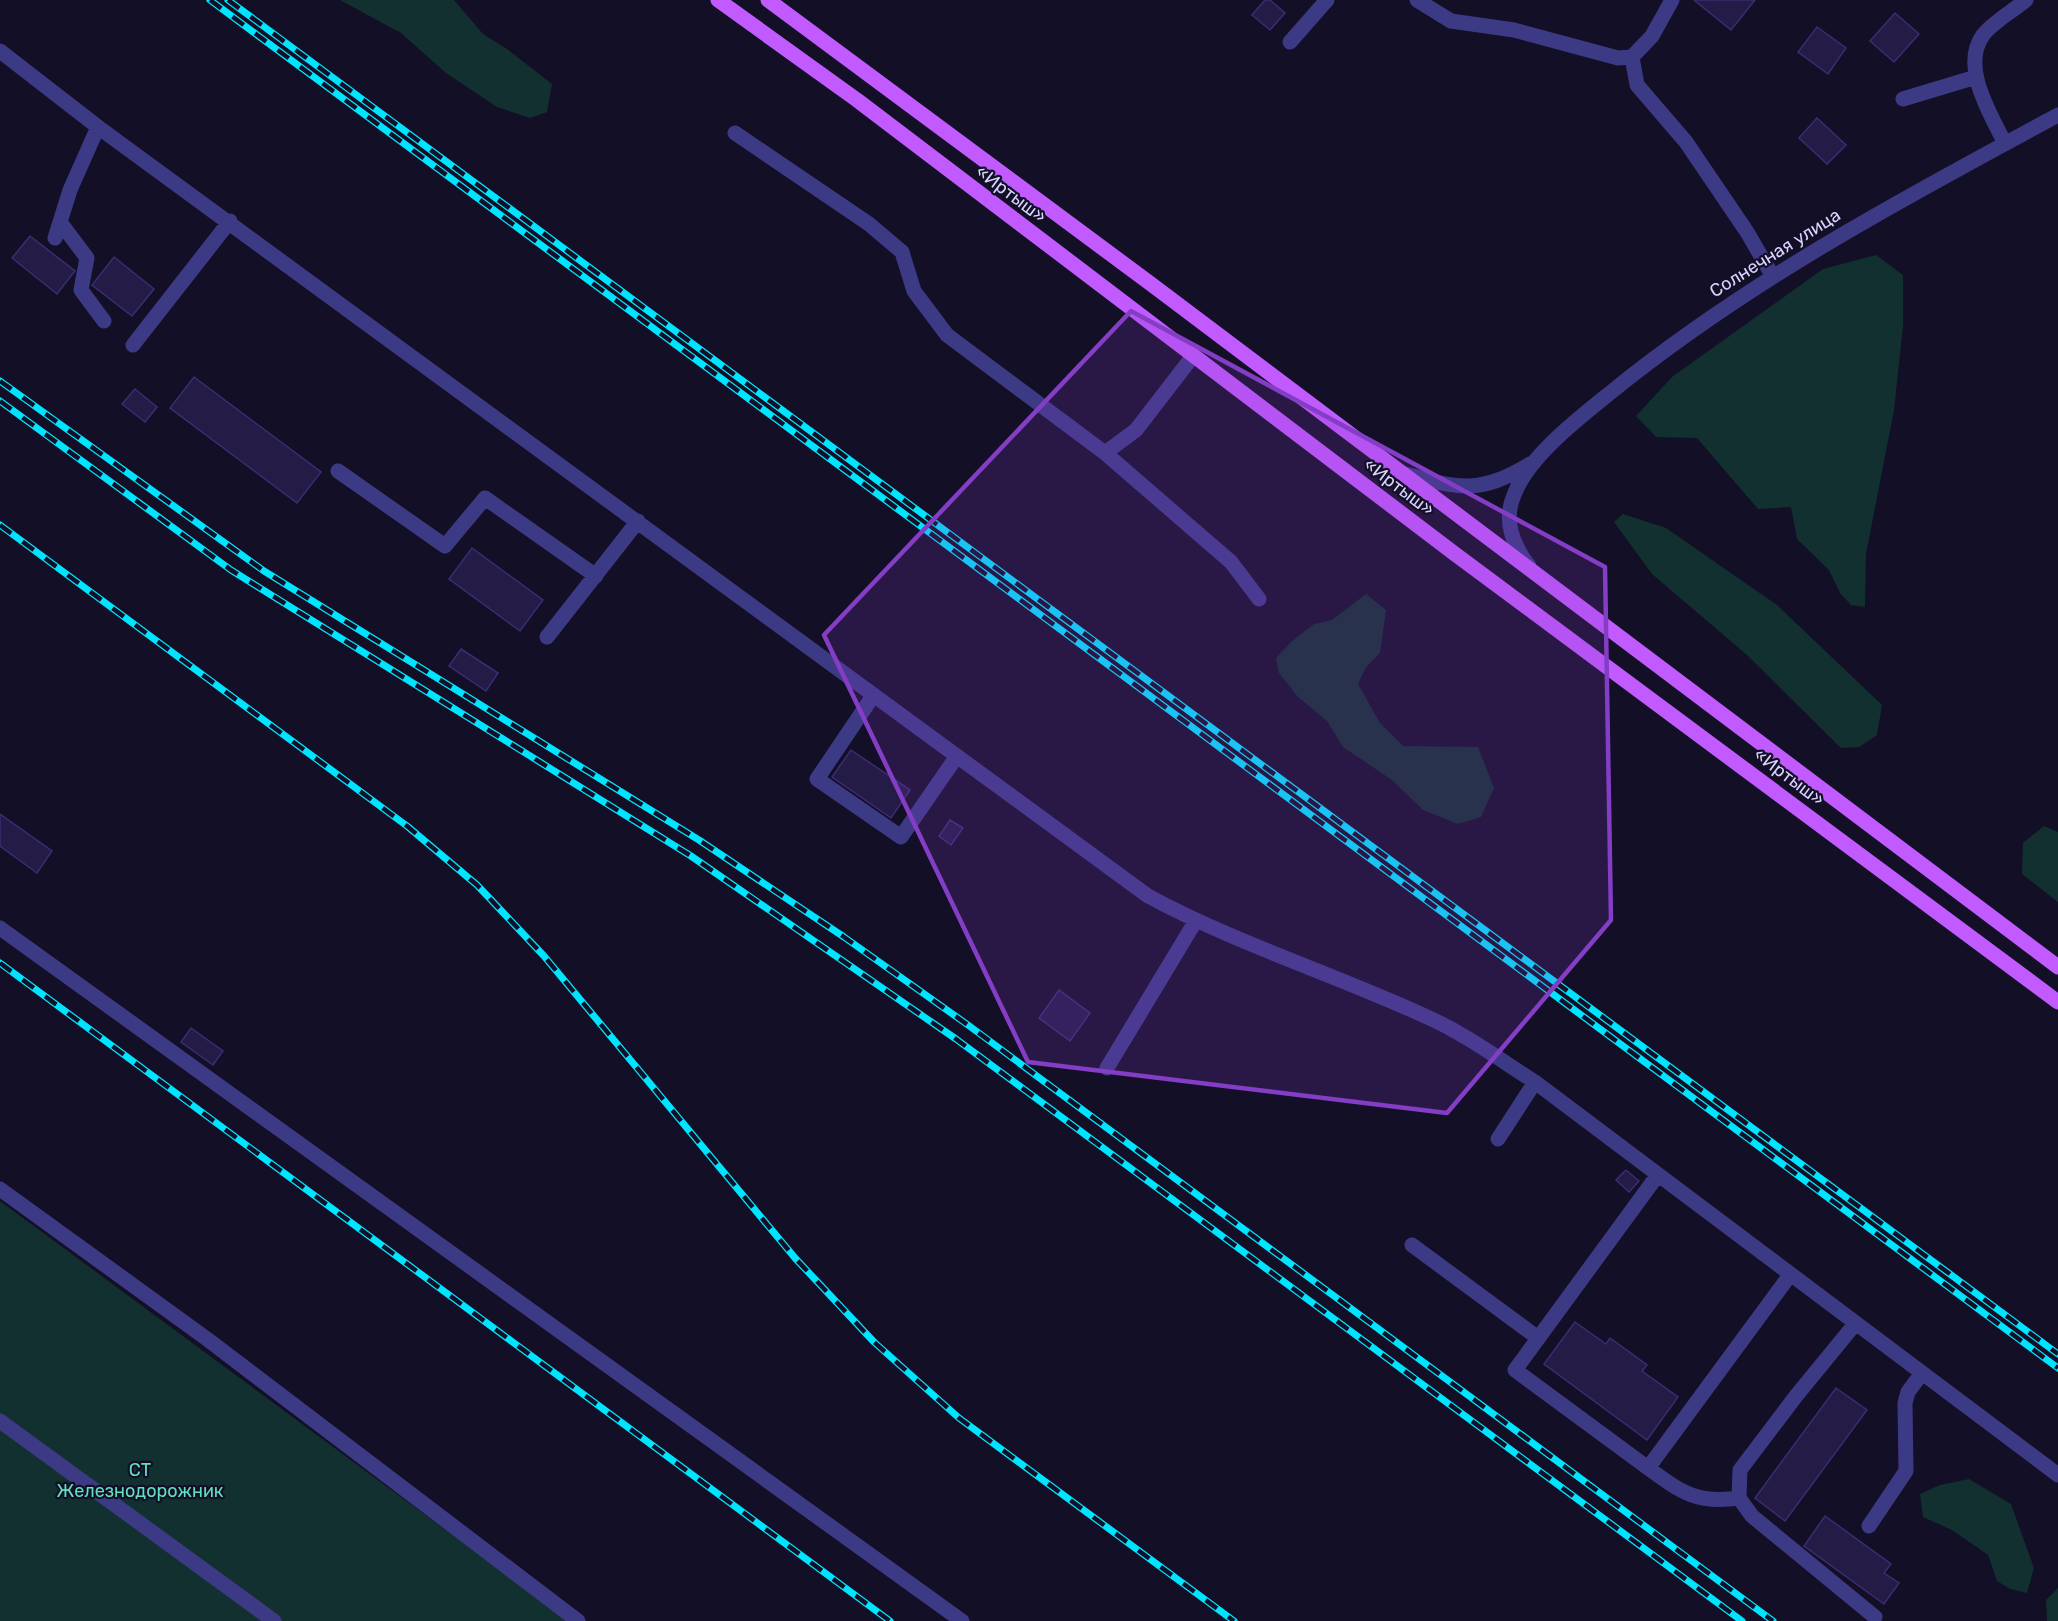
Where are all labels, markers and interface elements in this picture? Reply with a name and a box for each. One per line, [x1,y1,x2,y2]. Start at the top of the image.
street label: «Иртыш» [972,161,1050,228]
street label: Солнечная улица [1705,204,1845,302]
street label: «Иртыш» [1360,454,1438,521]
street label: «Иртыш» [1750,744,1828,811]
park label: СТ Железнодорожник [56,1459,224,1502]

